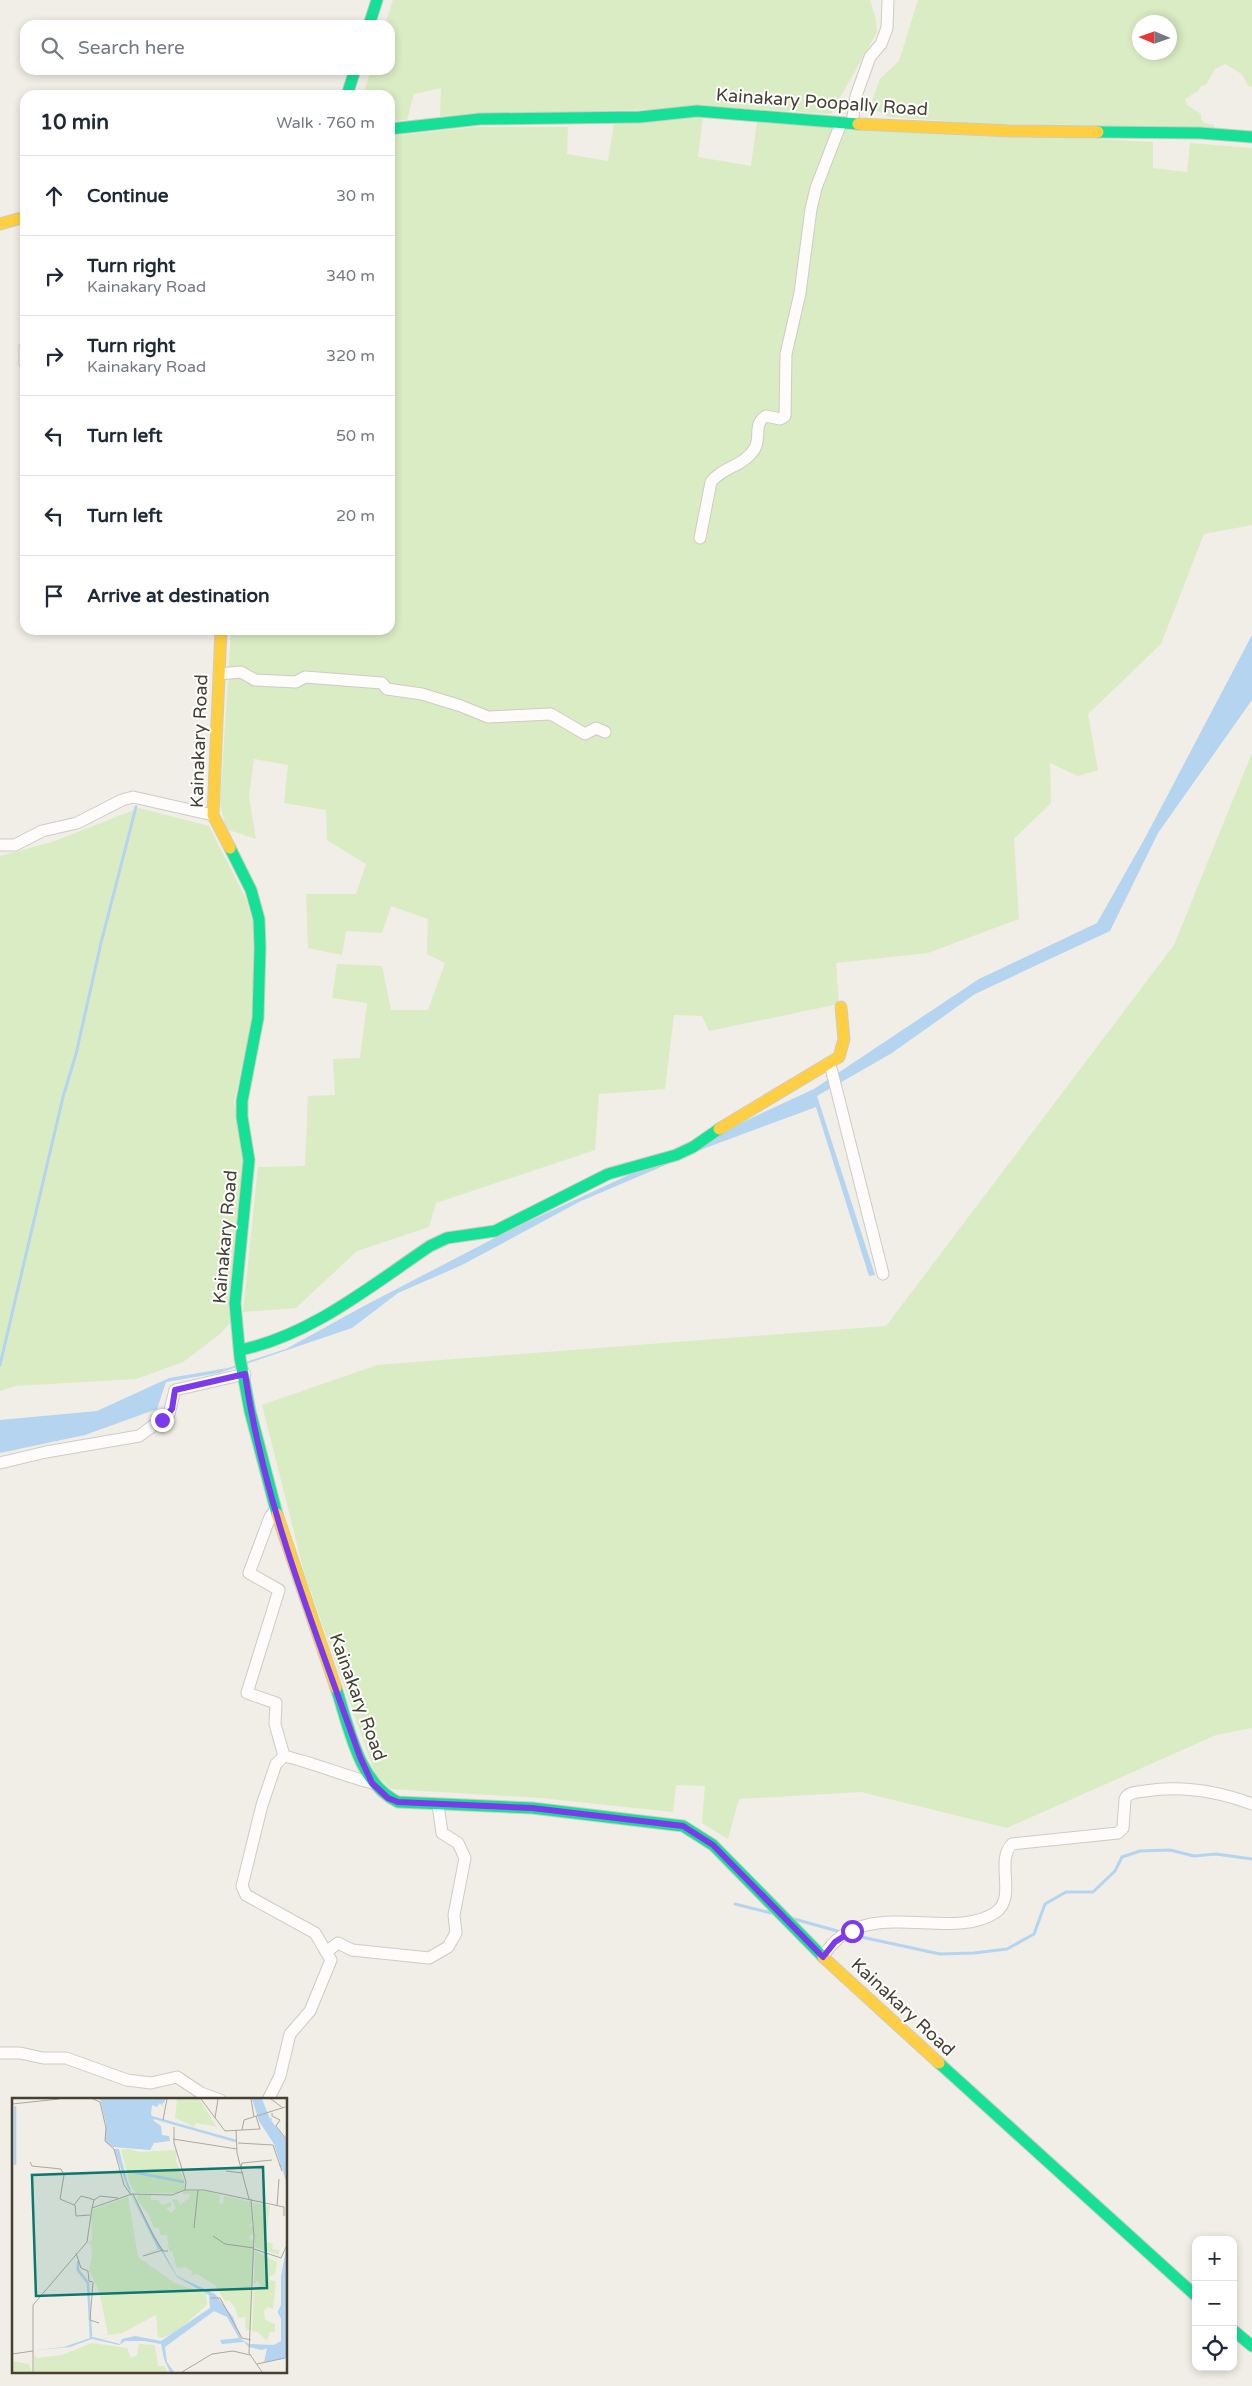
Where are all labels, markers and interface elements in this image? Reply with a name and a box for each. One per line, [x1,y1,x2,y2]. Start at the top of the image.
north arrow [1132,15,1177,60]
search box [20,20,395,75]
icon: search [38,34,66,62]
text: Search here [78,37,185,59]
street label: Kainakary Poopally Road [715,84,929,120]
text: 10 min [40,110,109,135]
text: Walk · 760 m [276,113,375,133]
icon: ahead [40,182,68,210]
text: Continue [87,185,169,207]
text: 30 m [336,186,375,206]
text: Turn right [87,255,175,277]
icon: right [40,262,68,290]
text: 340 m [326,266,375,286]
text: Kainakary Road [87,277,206,297]
text: Turn right [87,335,175,357]
icon: right [40,342,68,370]
text: 320 m [326,346,375,366]
text: Kainakary Road [87,357,206,377]
icon: left [40,422,68,450]
text: Turn left [87,425,163,447]
text: 50 m [336,426,375,446]
icon: left [40,502,68,530]
text: Turn left [87,505,163,527]
text: 20 m [336,506,375,526]
icon: arrive [40,582,68,610]
text: Arrive at destination [87,585,270,607]
street label: Kainakary Road [186,674,212,808]
street label: Kainakary Road [208,1169,242,1305]
route end [151,1409,174,1432]
street label: Kainakary Road [325,1630,391,1764]
route start [841,1920,864,1943]
street label: Kainakary Road [847,1953,959,2061]
inset map [12,2098,288,2374]
map controls [1192,2236,1237,2371]
button: + [1192,2236,1237,2281]
button: − [1192,2281,1237,2326]
button: locate [1192,2326,1237,2371]

